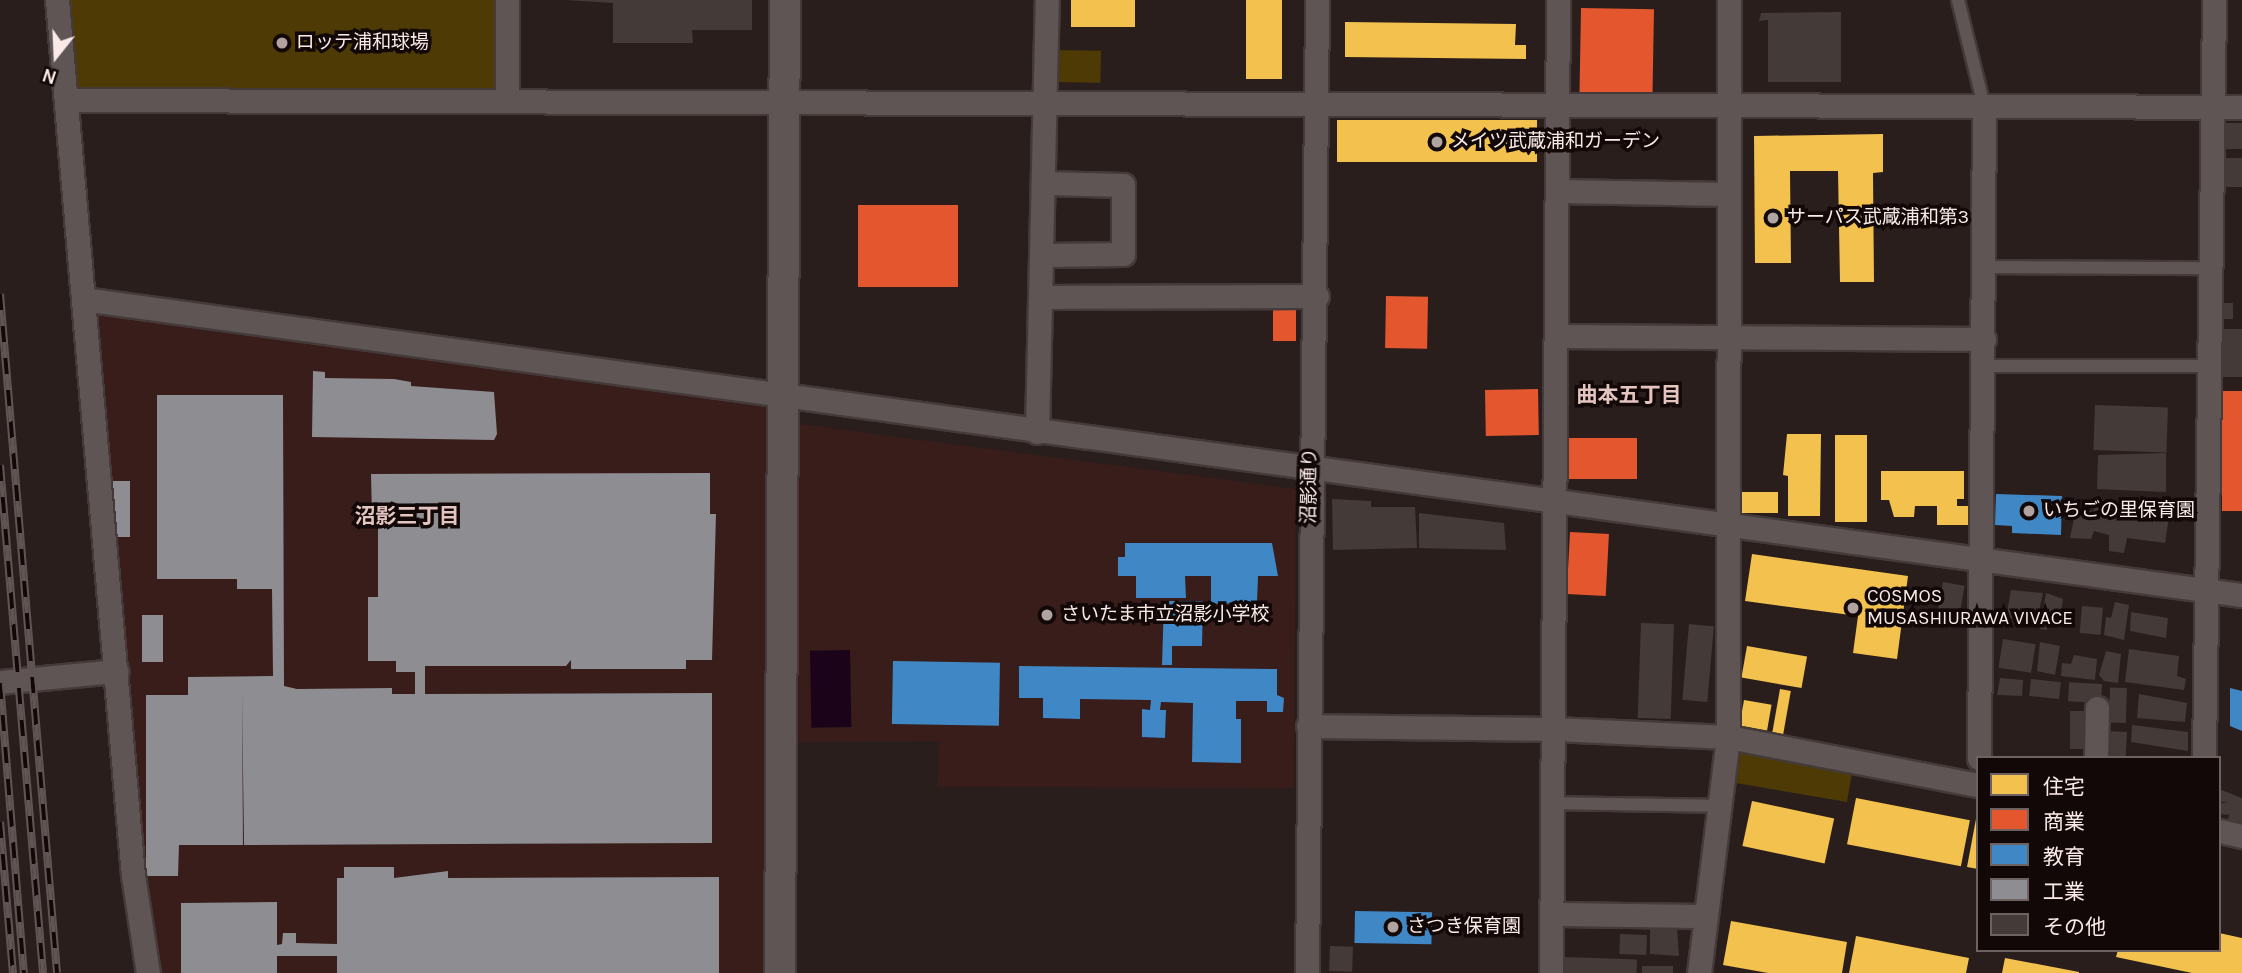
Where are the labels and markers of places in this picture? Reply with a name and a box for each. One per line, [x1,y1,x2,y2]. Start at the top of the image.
place label: ロッテ浦和球場 [296,32,429,54]
marker: ロッテ浦和球場 [274,35,290,51]
place label: メイツ武蔵浦和ガーデン [1451,131,1660,153]
marker: メイツ武蔵浦和ガーデン [1429,134,1445,150]
place label: サーパス武蔵浦和第3 [1787,207,1969,229]
marker: サーパス武蔵浦和第3 [1765,210,1781,226]
place label: いちごの里保育園 [2043,500,2195,522]
marker: いちごの里保育園 [2021,503,2037,519]
place label: COSMOS MUSASHIURAWA VIVACE [1867,586,2073,630]
marker: COSMOS MUSASHIURAWA VIVACE [1845,600,1861,616]
place label: さいたま市立沼影小学校 [1061,604,1270,626]
marker: さいたま市立沼影小学校 [1039,607,1055,623]
place label: さつき保育園 [1407,916,1521,938]
marker: さつき保育園 [1385,919,1401,935]

